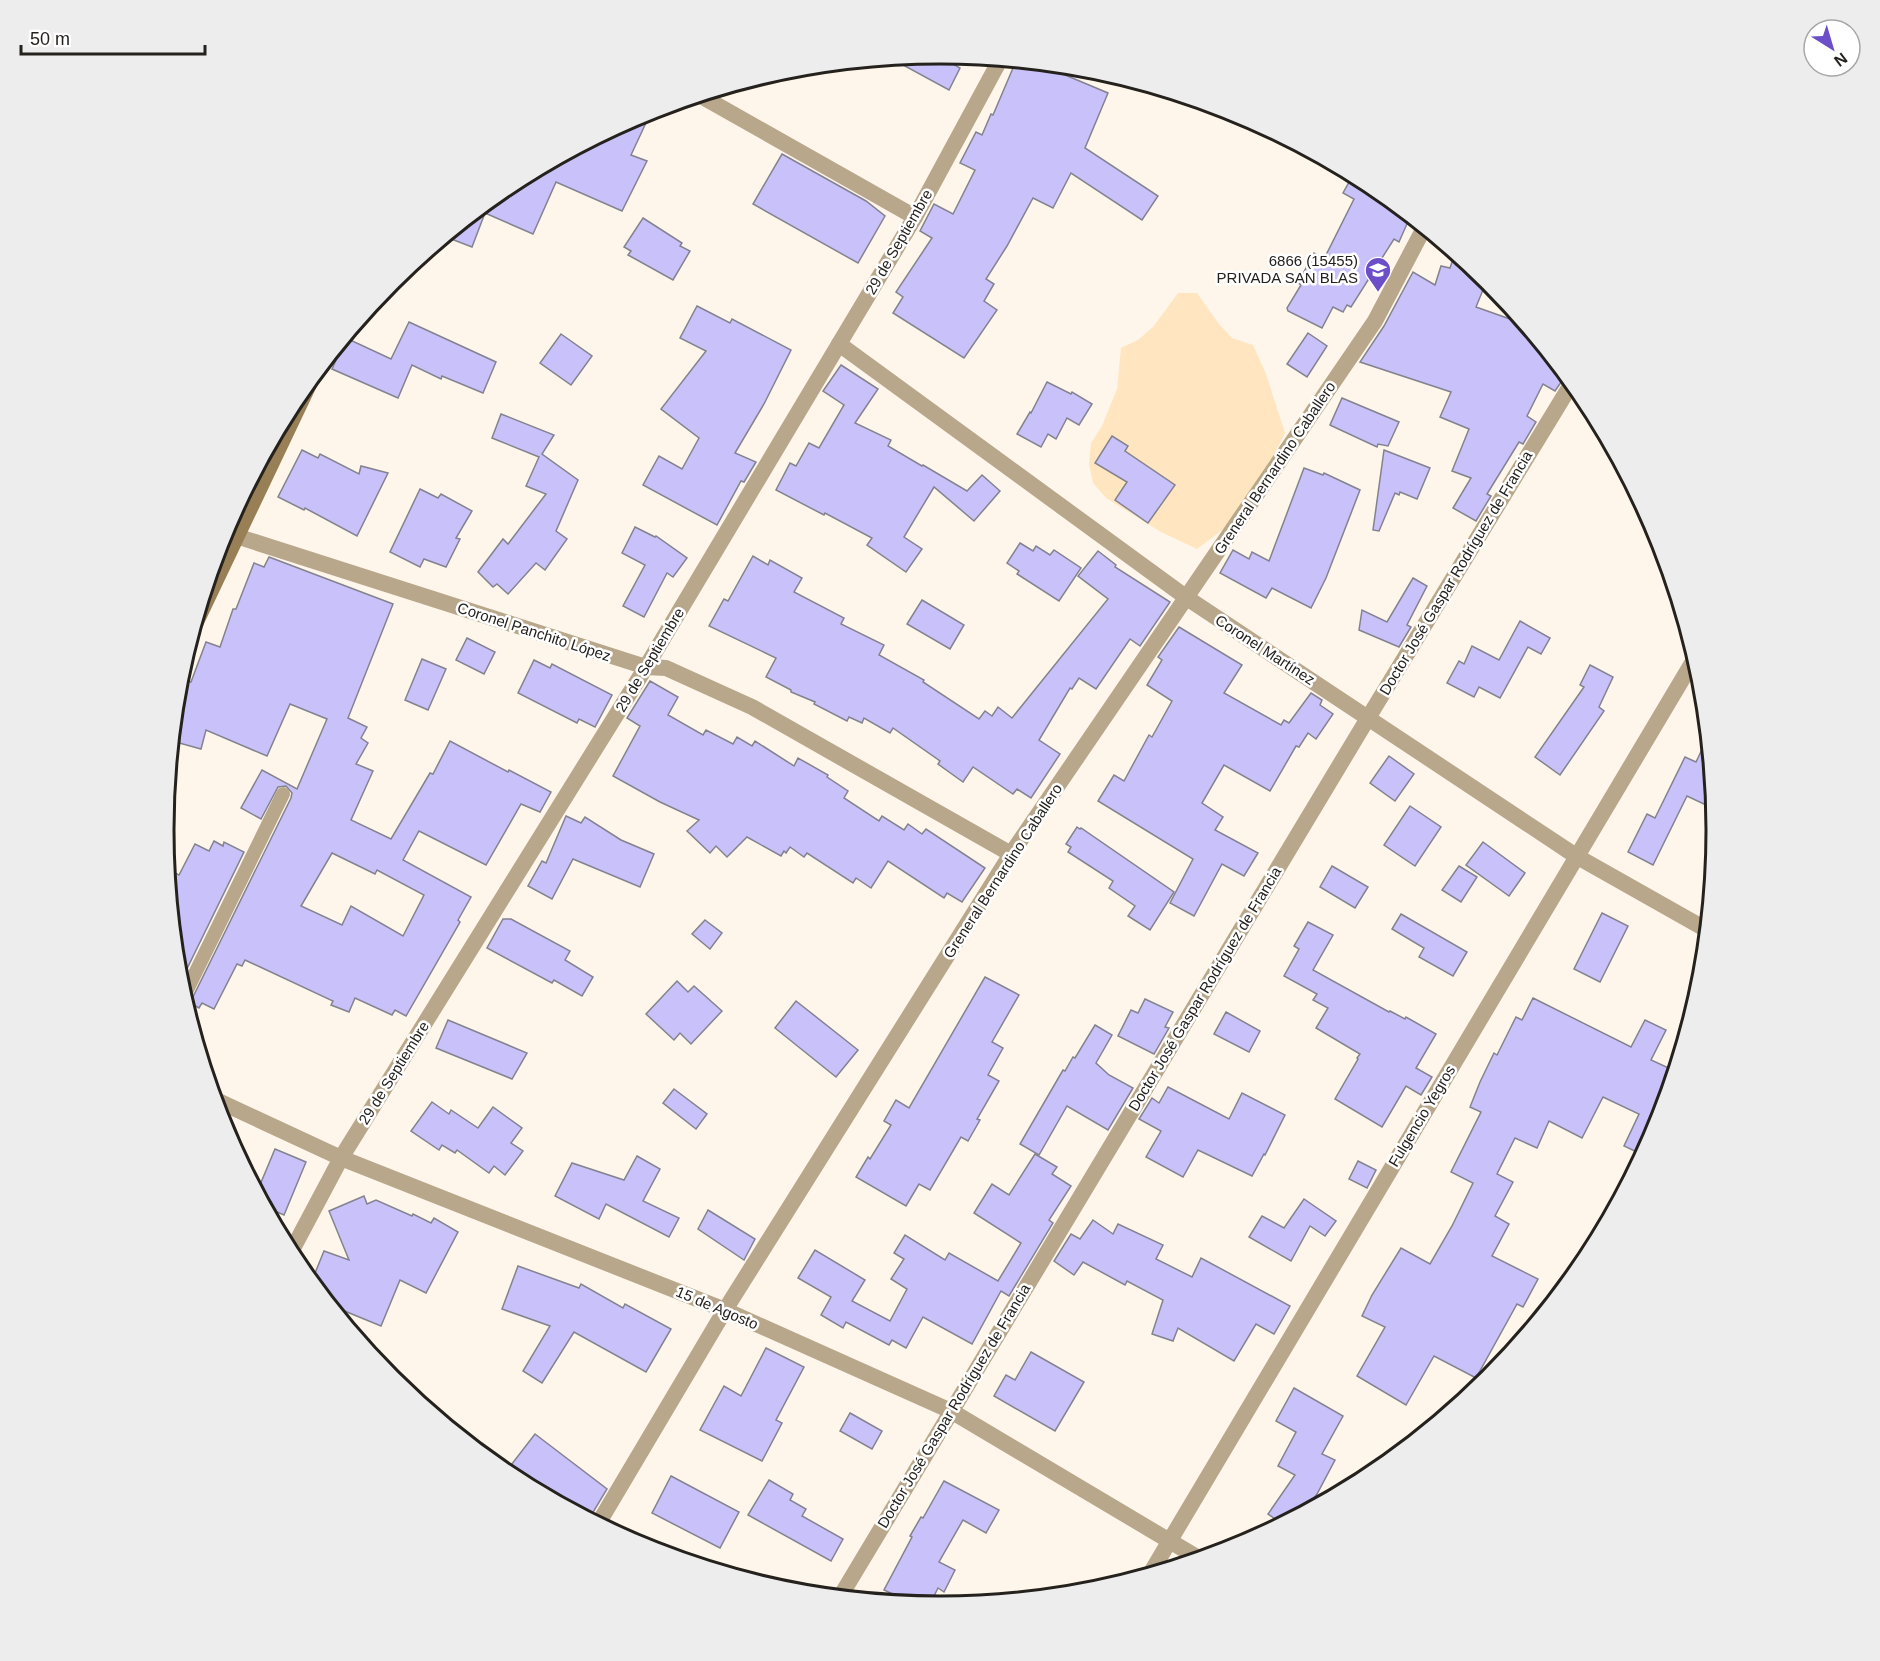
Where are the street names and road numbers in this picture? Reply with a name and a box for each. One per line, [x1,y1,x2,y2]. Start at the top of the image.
street label: 29 de Septiembre [862,186,936,297]
street label: Greneral Bernardino Caballero [1210,378,1339,557]
street label: Doctor José Gaspar Rodríguez de Francia [1376,447,1536,698]
street label: Coronel Panchito López [455,599,613,664]
street label: 29 de Septiembre [612,605,687,715]
street label: Coronel Martínez [1212,611,1318,688]
street label: Greneral Bernardino Caballero [940,780,1065,961]
street label: Doctor José Gaspar Rodríguez de Francia [1125,863,1285,1114]
street label: 29 de Septiembre [355,1018,432,1127]
street label: Fulgencio Yegros [1385,1062,1458,1169]
street label: Doctor José Gaspar Rodríguez de Francia [874,1280,1034,1531]
street label: 15 de Agosto [674,1283,761,1332]

